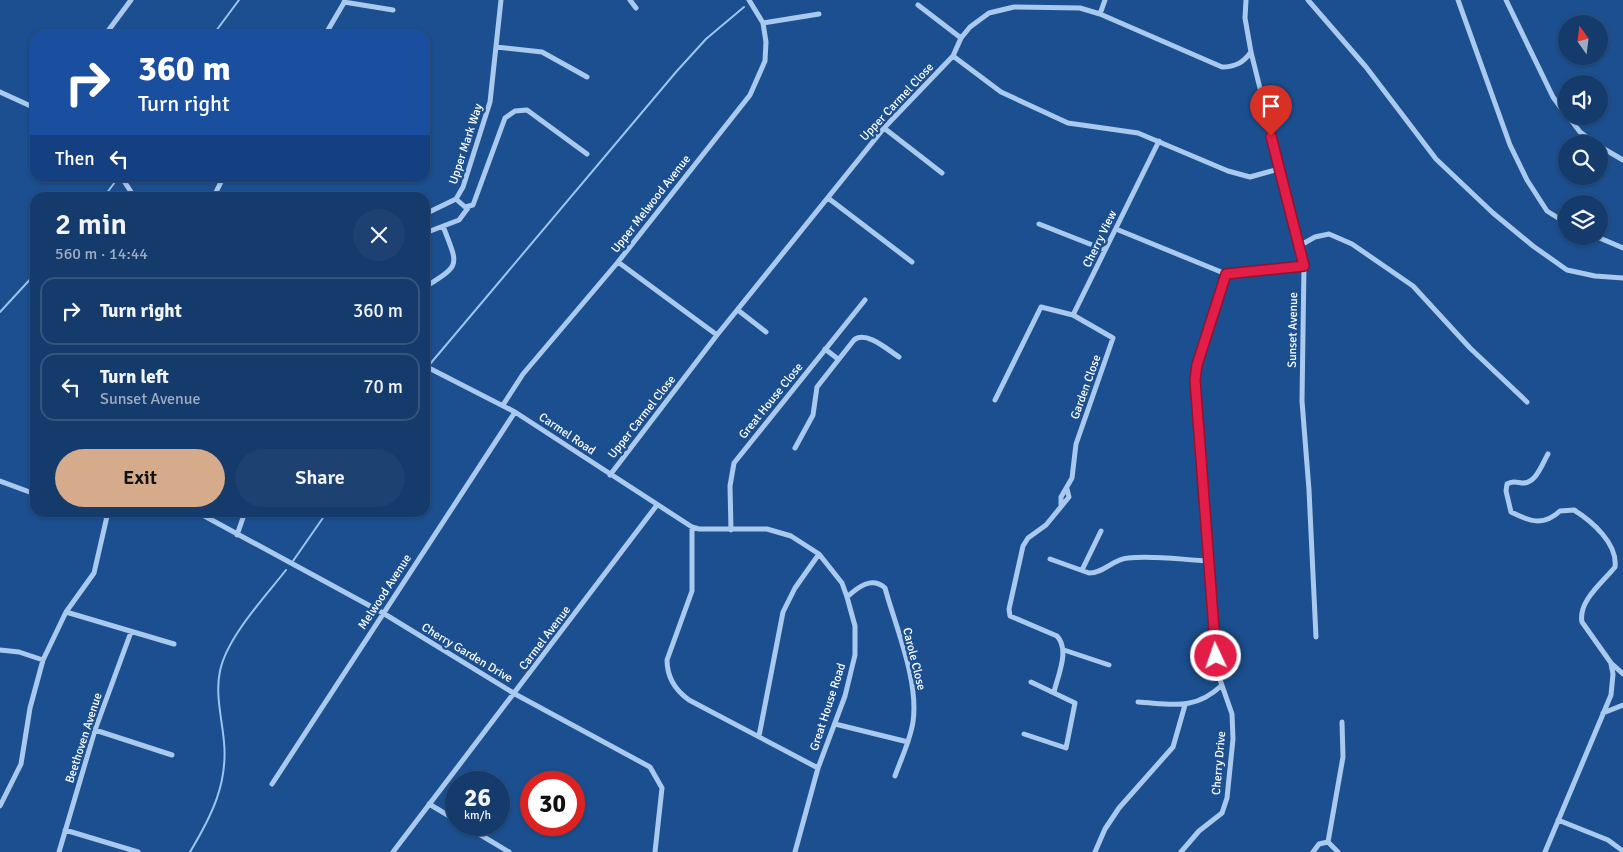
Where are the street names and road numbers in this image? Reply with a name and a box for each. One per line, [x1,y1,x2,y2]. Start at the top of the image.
street label: Upper Carmel Close [857,60,937,144]
street label: Upper Mark Way [446,101,486,186]
street label: Upper Melwood Avenue [608,152,694,256]
street label: Cherry View [1080,208,1120,270]
street label: Sunset Avenue [1285,292,1301,368]
street label: Garden Close [1067,353,1105,421]
street label: Great House Close [736,360,806,442]
street label: Upper Carmel Close [605,372,679,462]
street label: Carmel Road [536,410,598,458]
street label: Melwood Avenue [355,552,415,632]
street label: Carmel Avenue [516,603,574,673]
street label: Cherry Garden Drive [419,620,515,686]
street label: Carole Close [899,626,929,692]
street label: Great House Road [807,661,849,753]
street label: Beethoven Avenue [62,691,106,785]
street label: Cherry Drive [1209,730,1229,796]

